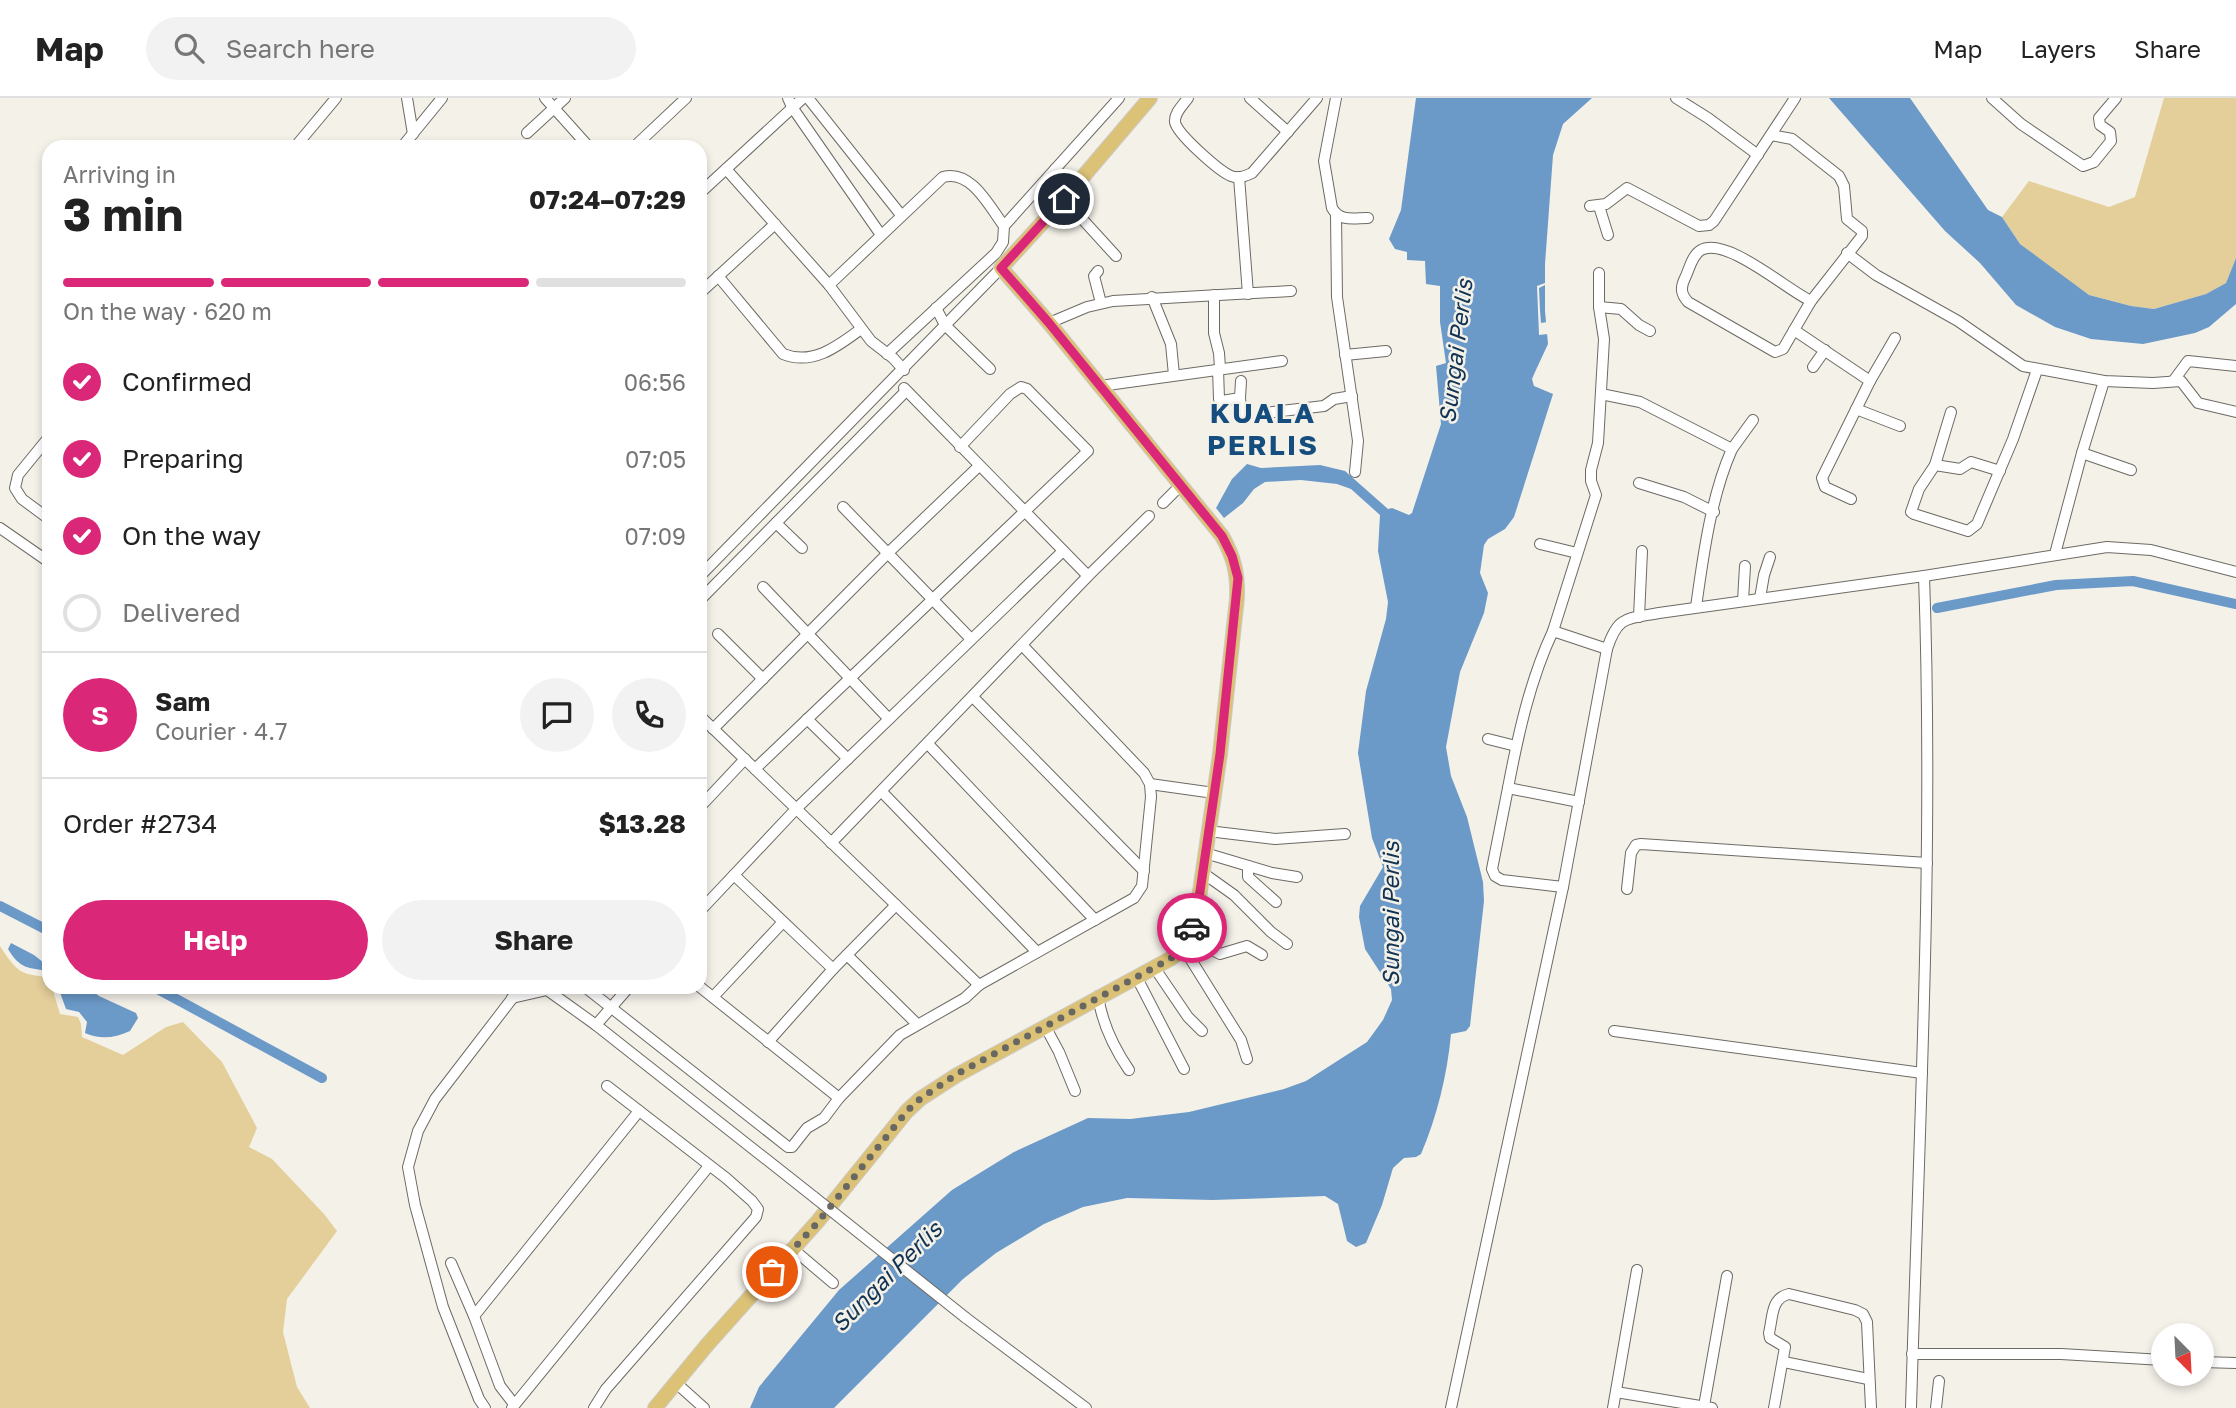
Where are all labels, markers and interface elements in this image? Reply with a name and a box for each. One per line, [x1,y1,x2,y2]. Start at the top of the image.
search box [146,17,636,80]
text: Map [35,29,104,68]
icon: search [170,29,208,67]
text: Search here [226,33,375,64]
text: Map [1933,34,1982,63]
text: Layers [2020,34,2096,63]
text: Share [2134,34,2201,63]
text: Arriving in [63,160,176,188]
pin [1034,169,1094,229]
icon: home [1045,180,1083,218]
text: 07:24–07:29 [529,184,686,215]
text: 3 min [63,186,183,241]
water label: Sungai Perlis [1432,277,1478,425]
text: On the way · 620 m [63,297,272,325]
icon: check [63,363,101,401]
text: Confirmed [122,366,252,397]
text: 06:56 [624,368,686,396]
district label: KUALA PERLIS [1207,396,1319,461]
icon: check [63,440,101,478]
text: Preparing [122,443,244,474]
text: 07:05 [625,445,686,473]
icon: check [63,517,101,555]
text: On the way [122,520,261,551]
text: 07:09 [624,522,686,550]
text: Delivered [122,597,241,628]
button: chat [520,678,594,752]
button: phone [612,678,686,752]
text: Sam [155,686,210,717]
text: S [91,700,109,731]
text: Courier · 4.7 [155,717,287,745]
text: Order #2734 [63,808,217,839]
text: $13.28 [599,808,686,839]
water label: Sungai Perlis [1376,841,1404,986]
courier [1157,893,1227,963]
button: Help [63,900,368,980]
button: Share [382,900,686,980]
icon: car [1173,909,1211,947]
water label: Sungai Perlis [825,1214,948,1337]
pin [742,1242,802,1302]
icon: bag [753,1253,791,1291]
north arrow [2151,1323,2214,1386]
map controls [2151,1323,2214,1386]

